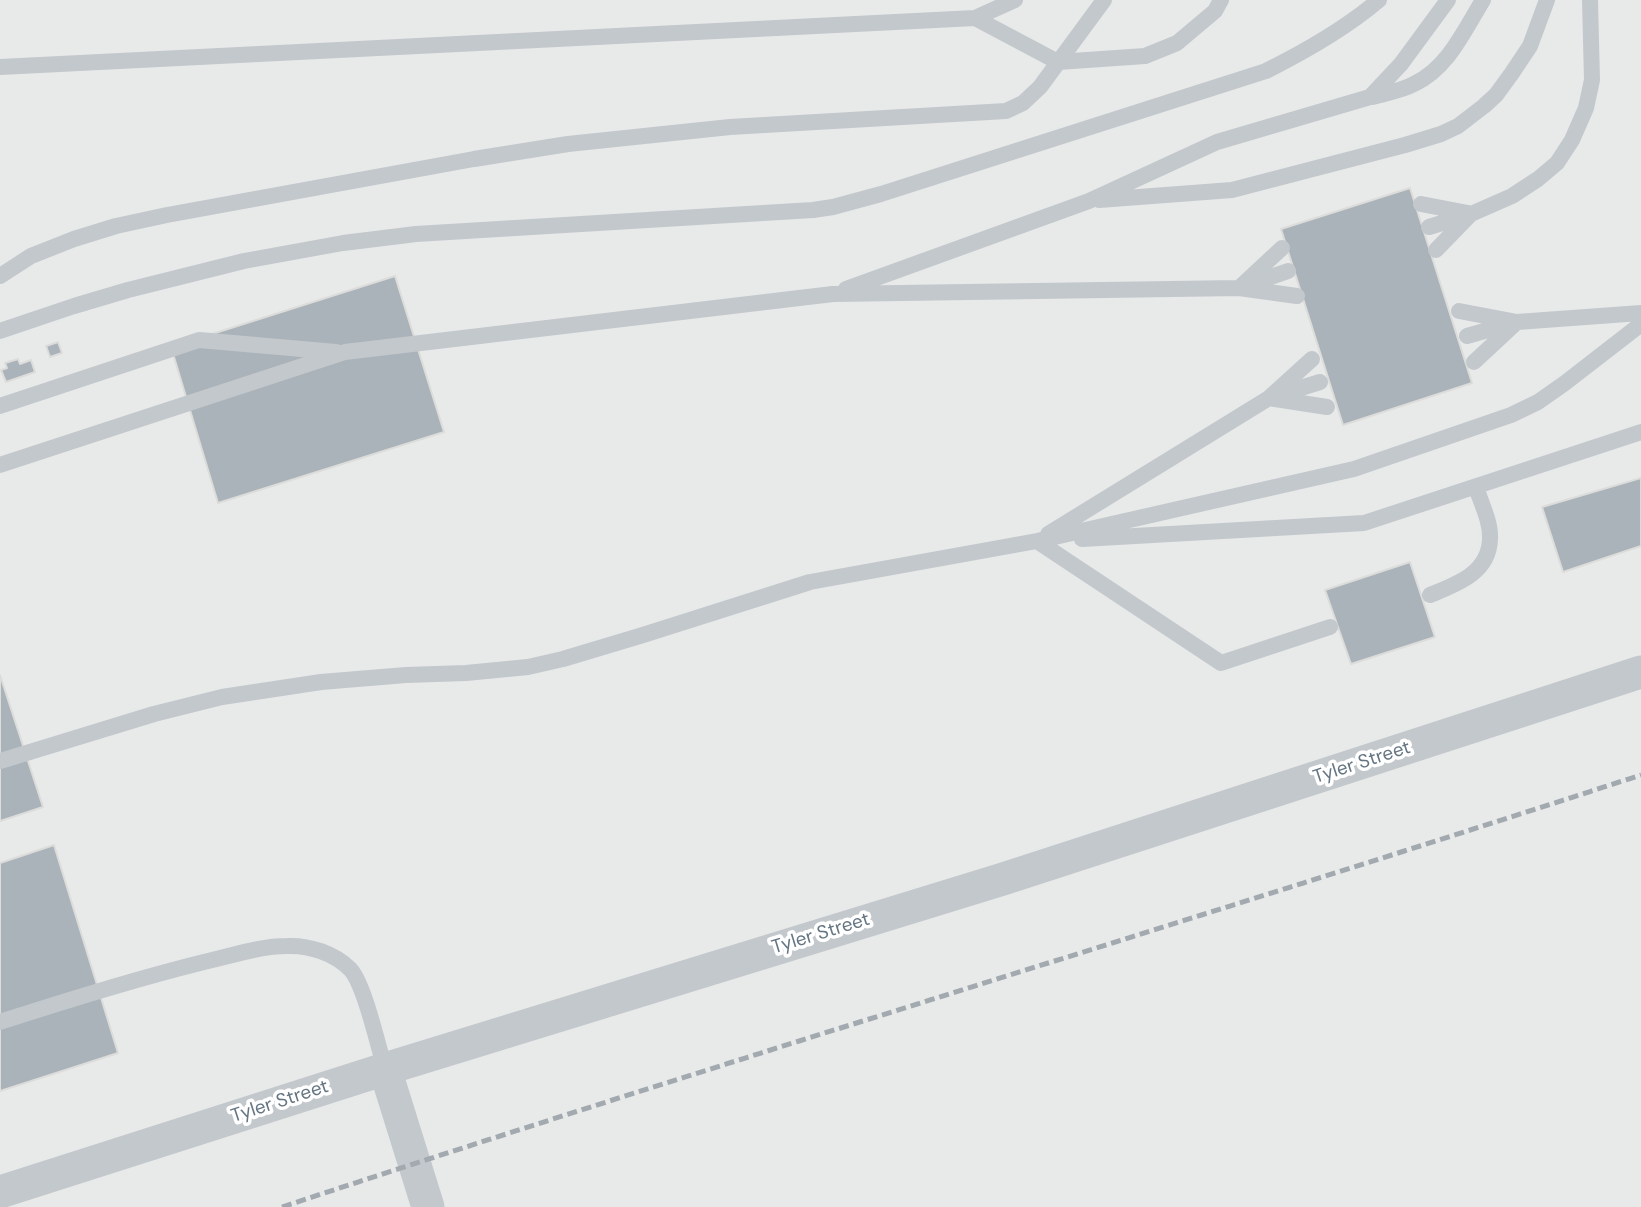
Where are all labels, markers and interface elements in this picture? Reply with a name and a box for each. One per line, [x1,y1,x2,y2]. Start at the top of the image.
street label: Tyler Street [1310,737,1414,789]
street label: Tyler Street [769,908,873,960]
street label: Tyler Street [228,1076,332,1128]

